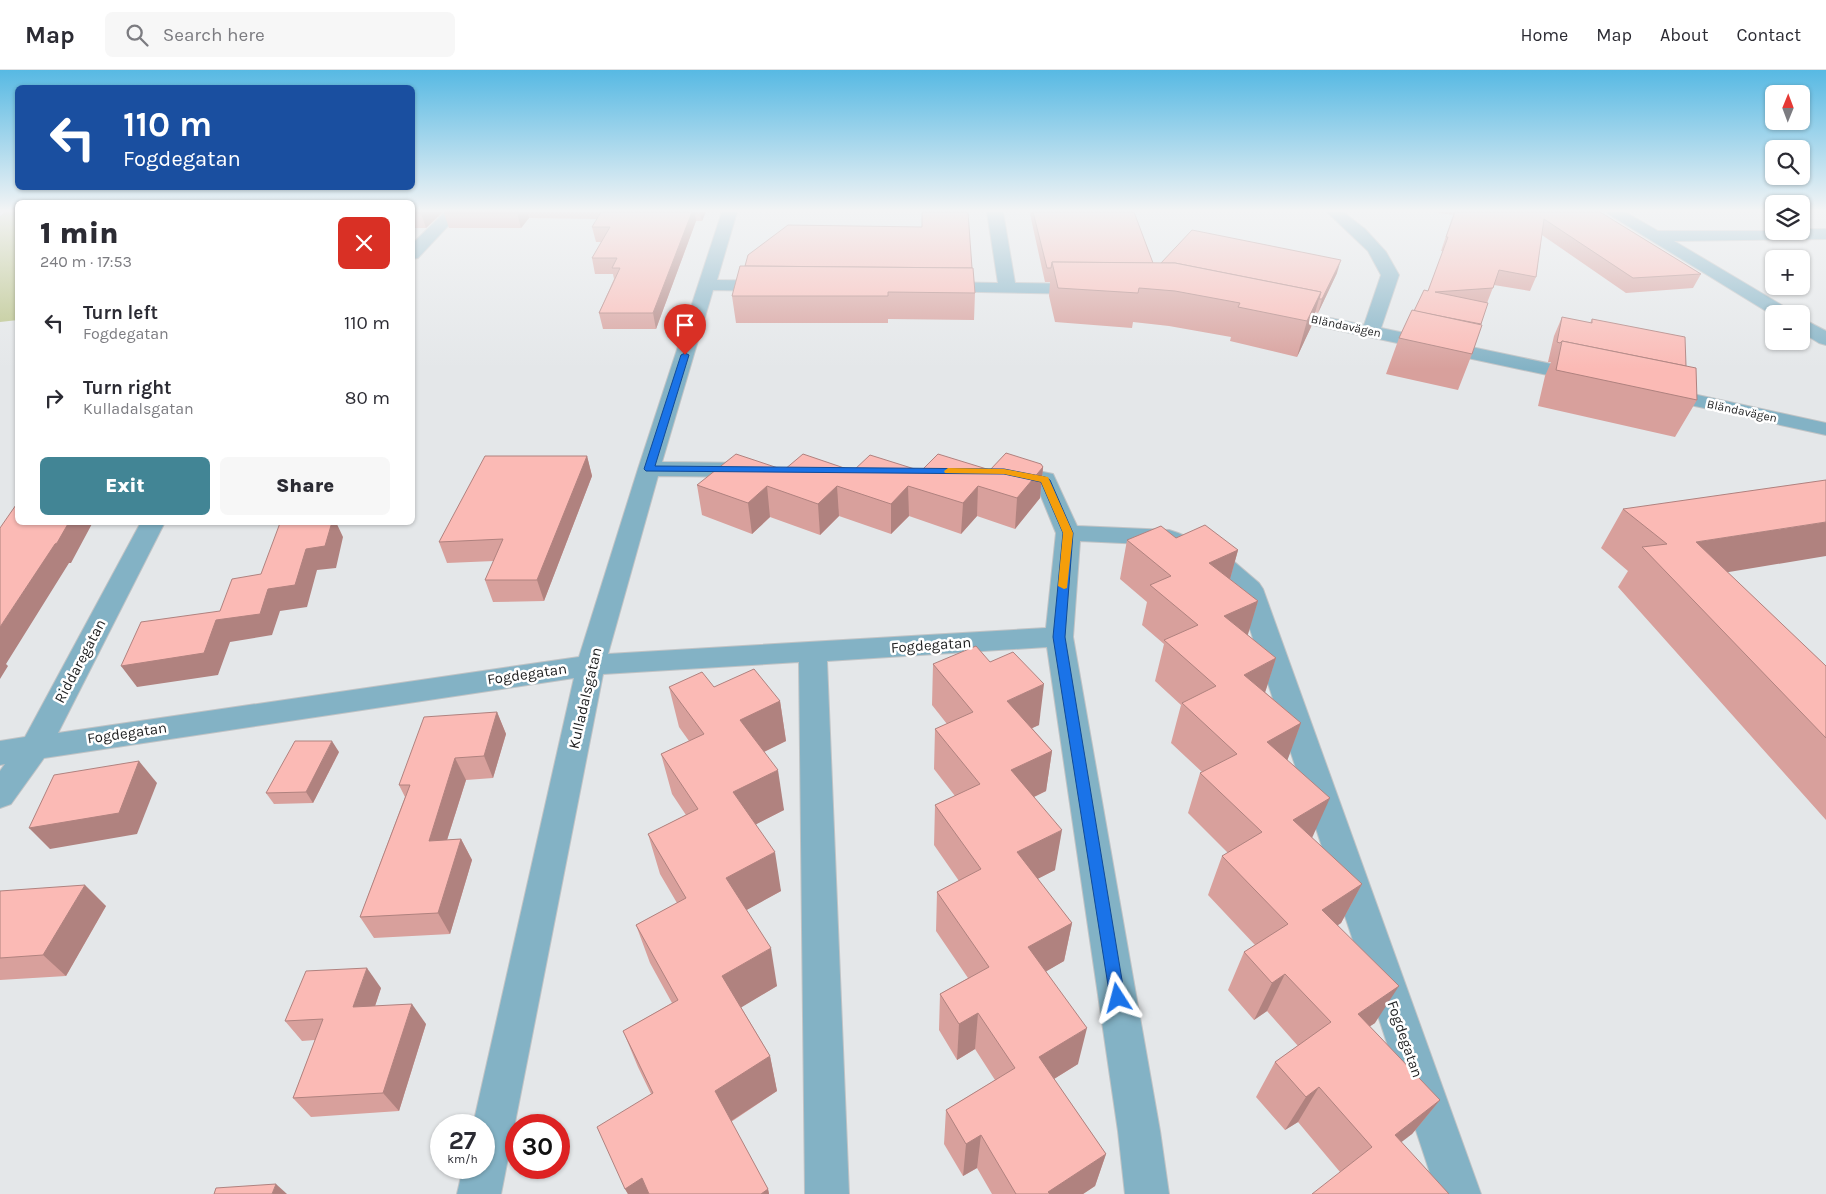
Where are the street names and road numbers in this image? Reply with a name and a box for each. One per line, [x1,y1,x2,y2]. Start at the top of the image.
street label: Bländavägen [1310,312,1382,340]
street label: Bländavägen [1706,397,1778,425]
street label: Riddaregatan [50,616,110,706]
street label: Fogdegatan [890,633,972,657]
street label: Kulladalsgatan [565,645,605,751]
street label: Fogdegatan [486,659,568,689]
street label: Fogdegatan [86,718,168,748]
street label: Fogdegatan [1383,998,1427,1080]

